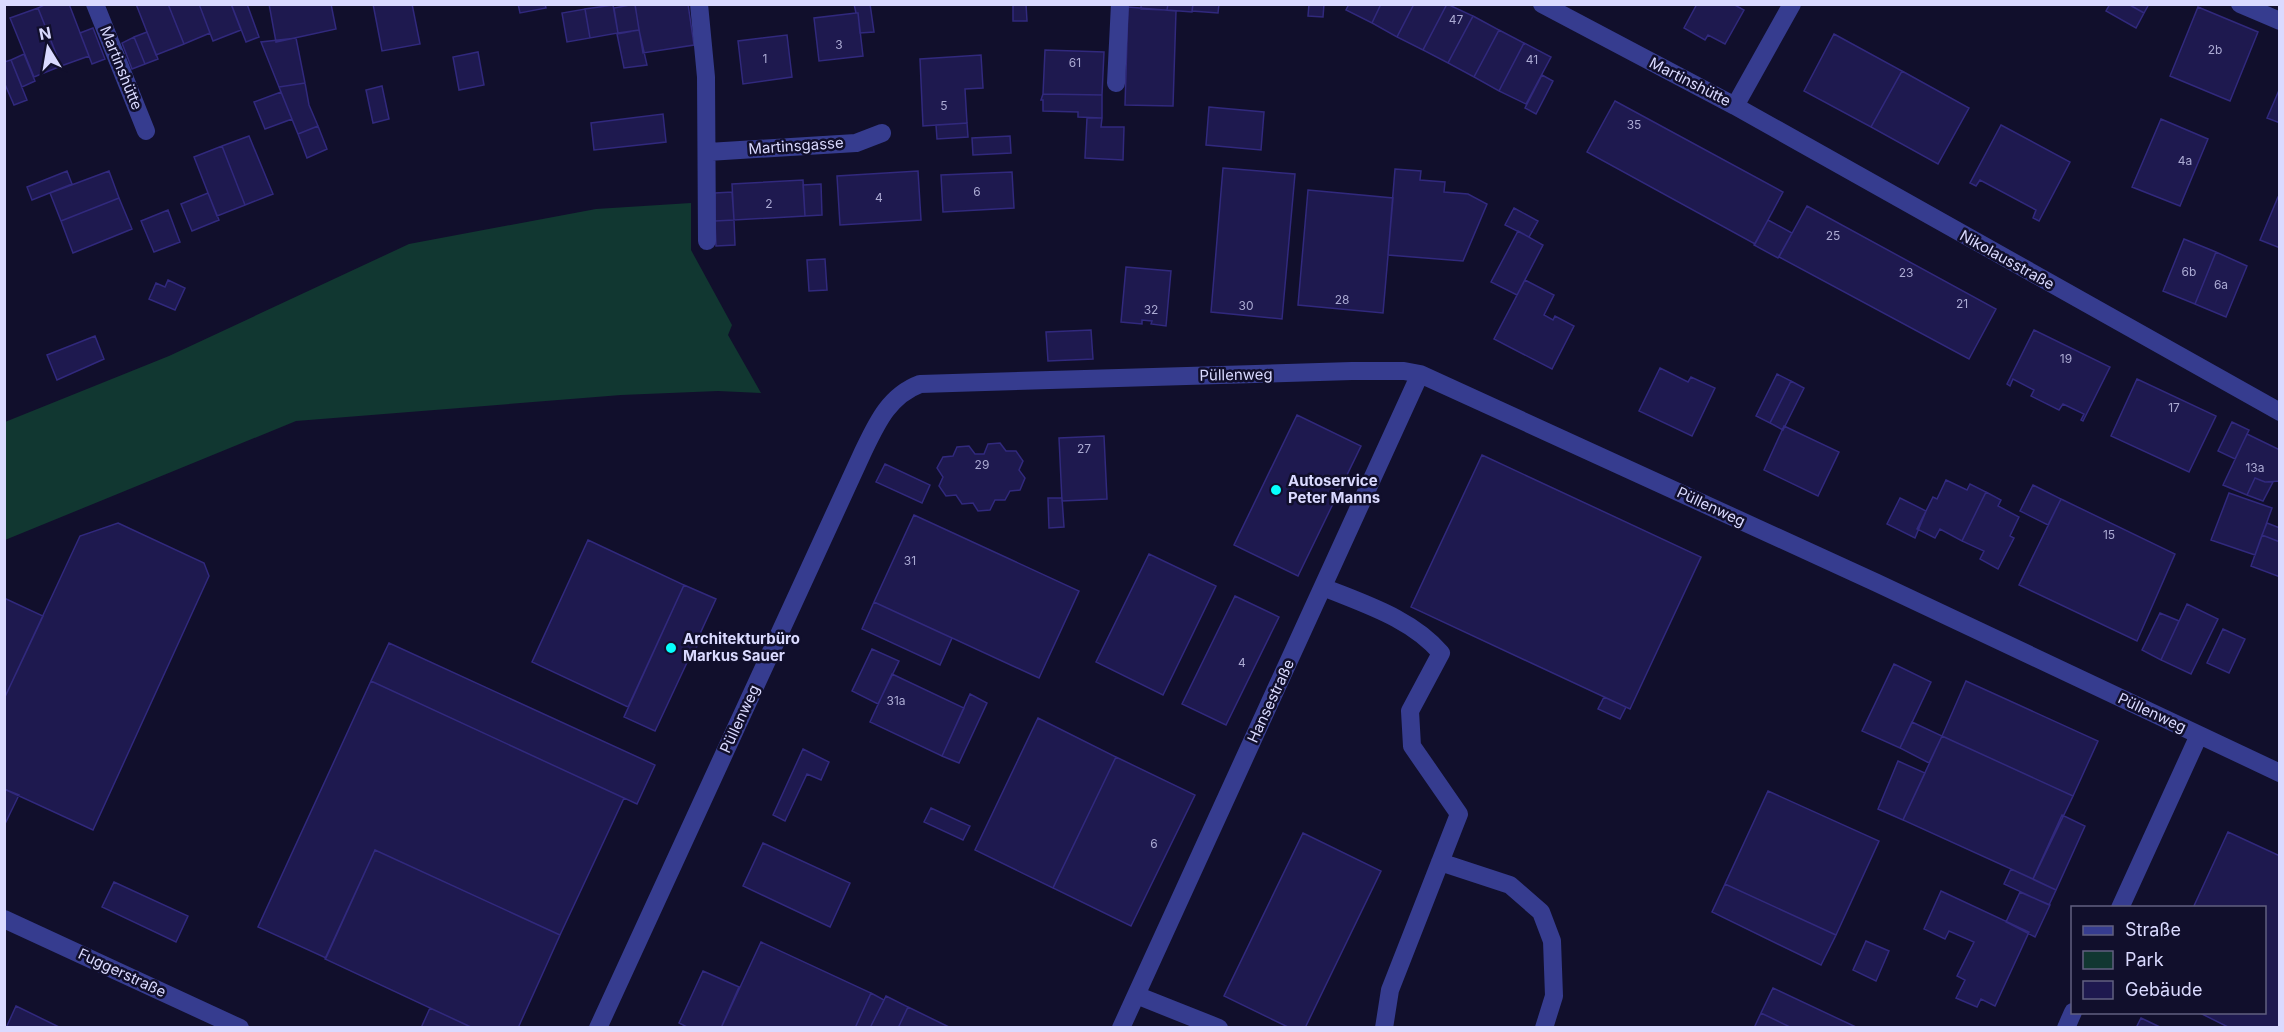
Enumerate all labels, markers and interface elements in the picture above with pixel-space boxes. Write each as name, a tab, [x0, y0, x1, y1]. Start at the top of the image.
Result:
house number: 47	[1449, 12, 1463, 27]
north arrow	[18, 18, 78, 78]
text: N	[37, 22, 53, 44]
street label: Martinshütte	[96, 23, 147, 113]
house number: 3	[835, 37, 843, 52]
house number: 2b	[2208, 42, 2222, 57]
house number: 1	[763, 51, 767, 66]
house number: 41	[1526, 52, 1538, 67]
street label: Martinshütte	[1646, 53, 1734, 110]
house number: 61	[1069, 55, 1081, 70]
house number: 5	[940, 98, 948, 113]
house number: 35	[1627, 117, 1641, 132]
street label: Martinsgasse	[748, 133, 844, 158]
house number: 4a	[2178, 153, 2192, 168]
house number: 6	[973, 184, 981, 199]
house number: 4	[875, 190, 883, 205]
house number: 2	[765, 196, 773, 211]
street label: Nikolausstraße	[1956, 226, 2058, 293]
house number: 25	[1826, 228, 1840, 243]
house number: 6b	[2182, 264, 2196, 279]
house number: 23	[1899, 265, 1913, 280]
house number: 6a	[2214, 277, 2228, 292]
house number: 28	[1335, 292, 1349, 307]
house number: 21	[1956, 296, 1968, 311]
house number: 30	[1239, 298, 1253, 313]
house number: 32	[1144, 302, 1158, 317]
house number: 19	[2060, 351, 2072, 366]
street label: Püllenweg	[1199, 364, 1273, 385]
house number: 17	[2168, 400, 2180, 415]
house number: 27	[1077, 441, 1091, 456]
house number: 29	[975, 457, 989, 472]
house number: 13a	[2245, 460, 2265, 475]
place label: Autoservice Peter Manns	[1288, 471, 1380, 507]
street label: Püllenweg	[1674, 482, 1748, 531]
marker: Autoservice Peter Manns	[1269, 483, 1283, 497]
house number: 15	[2103, 527, 2115, 542]
house number: 31	[904, 553, 916, 568]
place label: Architekturbüro Markus Sauer	[683, 629, 800, 665]
marker: Architekturbüro Markus Sauer	[664, 641, 678, 655]
house number: 4	[1238, 655, 1246, 670]
street label: Hansestraße	[1243, 656, 1298, 746]
street label: Püllenweg	[715, 682, 764, 756]
street label: Püllenweg	[2115, 688, 2189, 737]
house number: 31a	[886, 693, 906, 708]
house number: 6	[1150, 836, 1158, 851]
legend	[2071, 906, 2266, 1014]
text: Straße	[2125, 919, 2181, 940]
street label: Fuggerstraße	[75, 944, 169, 1001]
text: Park	[2125, 949, 2164, 970]
text: Gebäude	[2125, 979, 2202, 1000]

